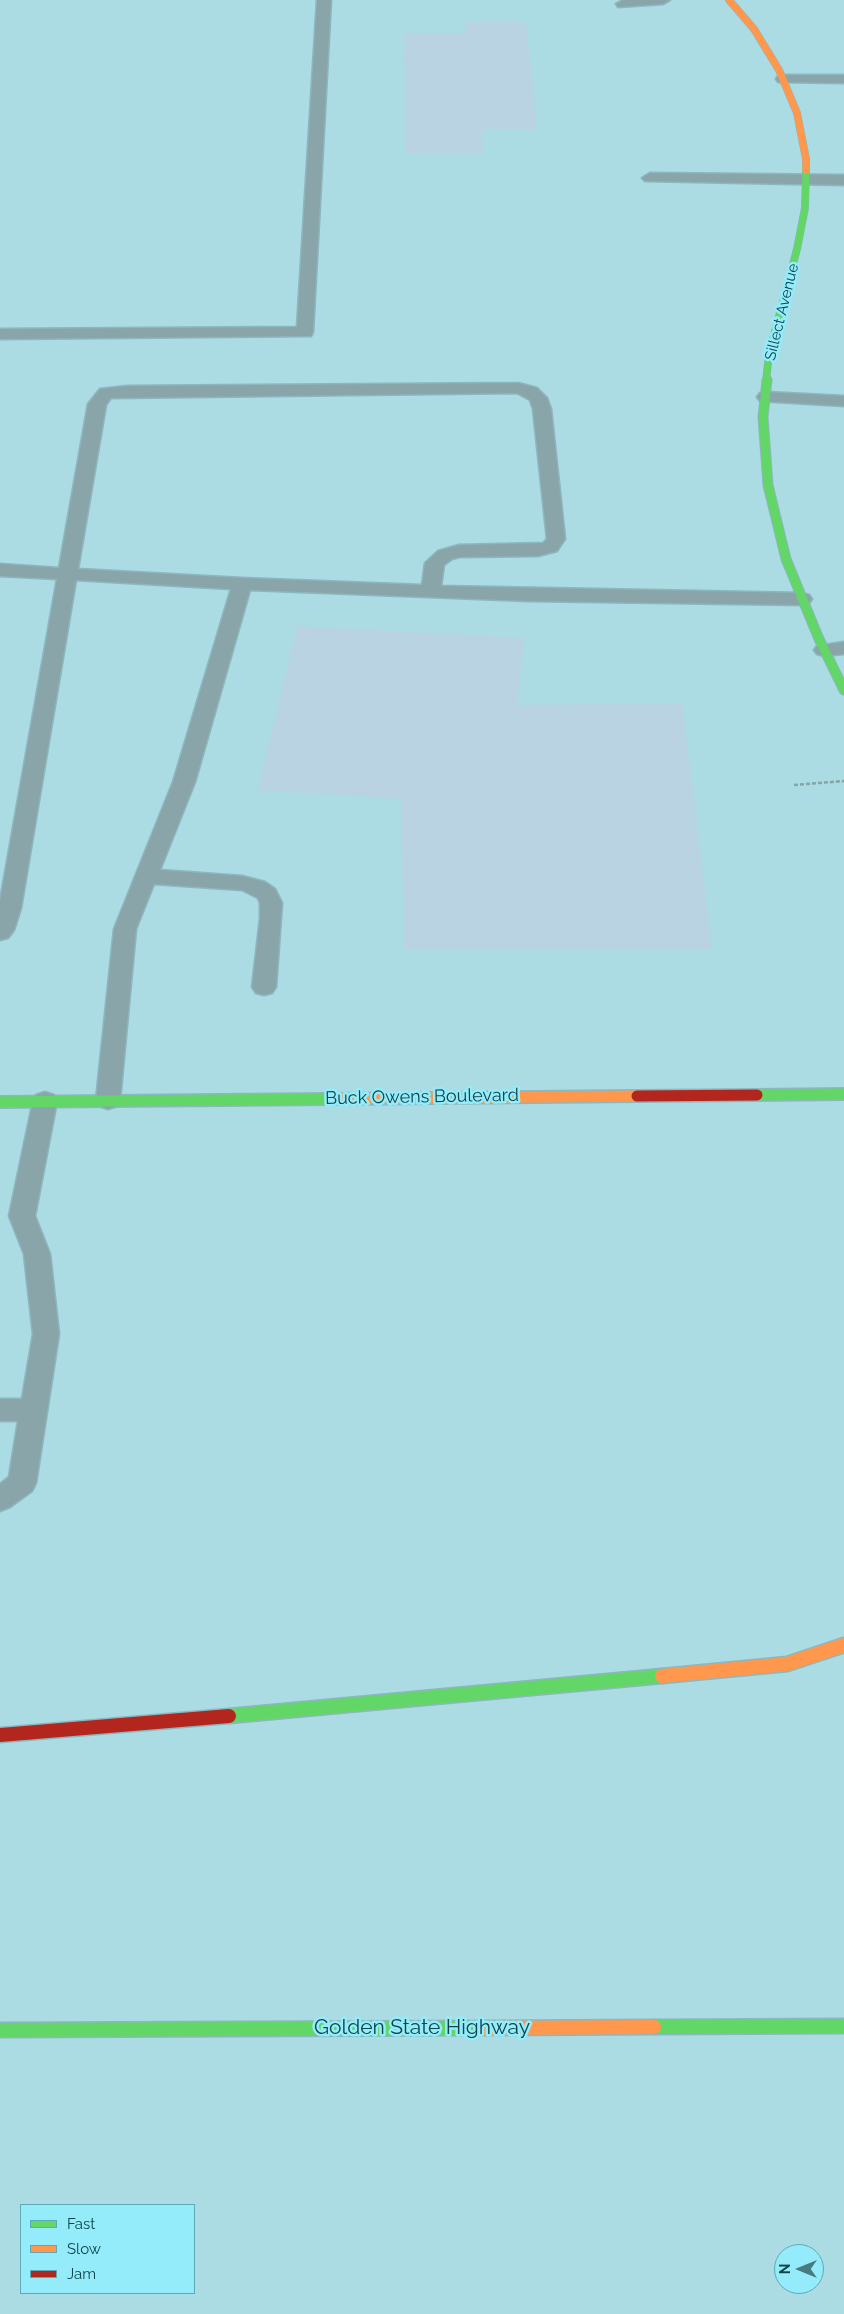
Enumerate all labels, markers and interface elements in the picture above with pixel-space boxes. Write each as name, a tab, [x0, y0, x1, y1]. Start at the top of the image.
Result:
street label: Sillect Avenue	[761, 262, 803, 362]
street label: Buck Owens Boulevard	[325, 1085, 519, 1109]
street label: Golden State Highway	[314, 2015, 530, 2041]
legend	[20, 2204, 195, 2294]
text: Fast	[67, 2215, 95, 2233]
text: Slow	[67, 2240, 101, 2258]
north arrow	[774, 2244, 824, 2294]
text: N	[777, 2264, 793, 2274]
text: Jam	[67, 2265, 96, 2283]

